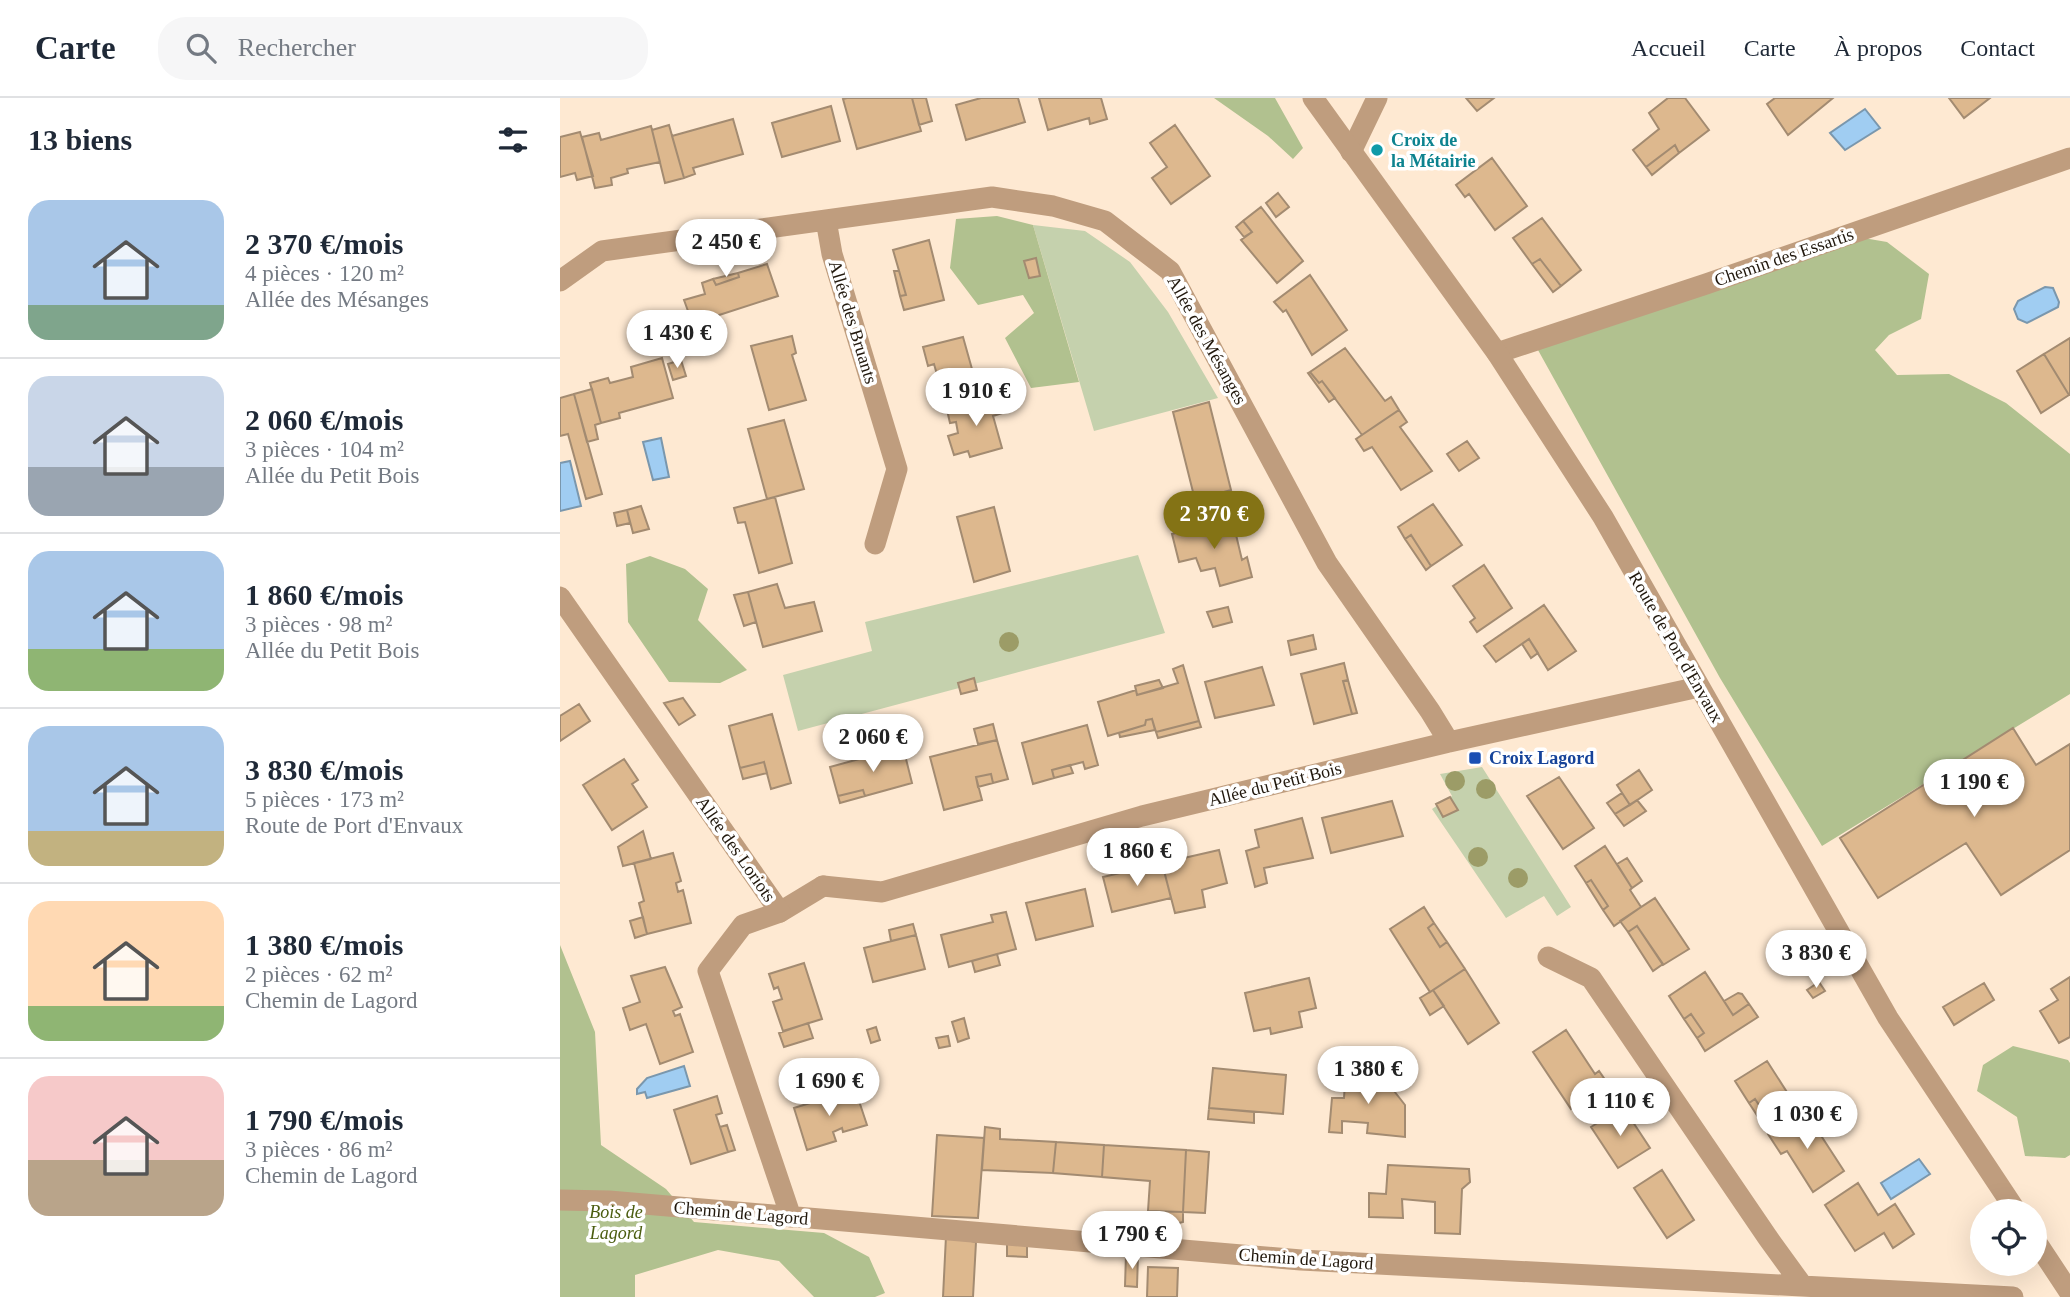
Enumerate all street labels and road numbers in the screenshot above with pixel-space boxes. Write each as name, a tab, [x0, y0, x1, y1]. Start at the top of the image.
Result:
street label: Chemin des Essartis	[1712, 224, 1856, 290]
street label: Allée des Bruants	[825, 258, 881, 386]
street label: Allée des Mésanges	[1163, 272, 1251, 408]
street label: Route de Port d'Envaux	[1625, 568, 1727, 726]
street label: Allée du Petit Bois	[1206, 758, 1344, 810]
street label: Allée des Loriots	[692, 792, 780, 906]
street label: Chemin de Lagord	[673, 1197, 809, 1229]
street label: Chemin de Lagord	[1238, 1244, 1374, 1274]

